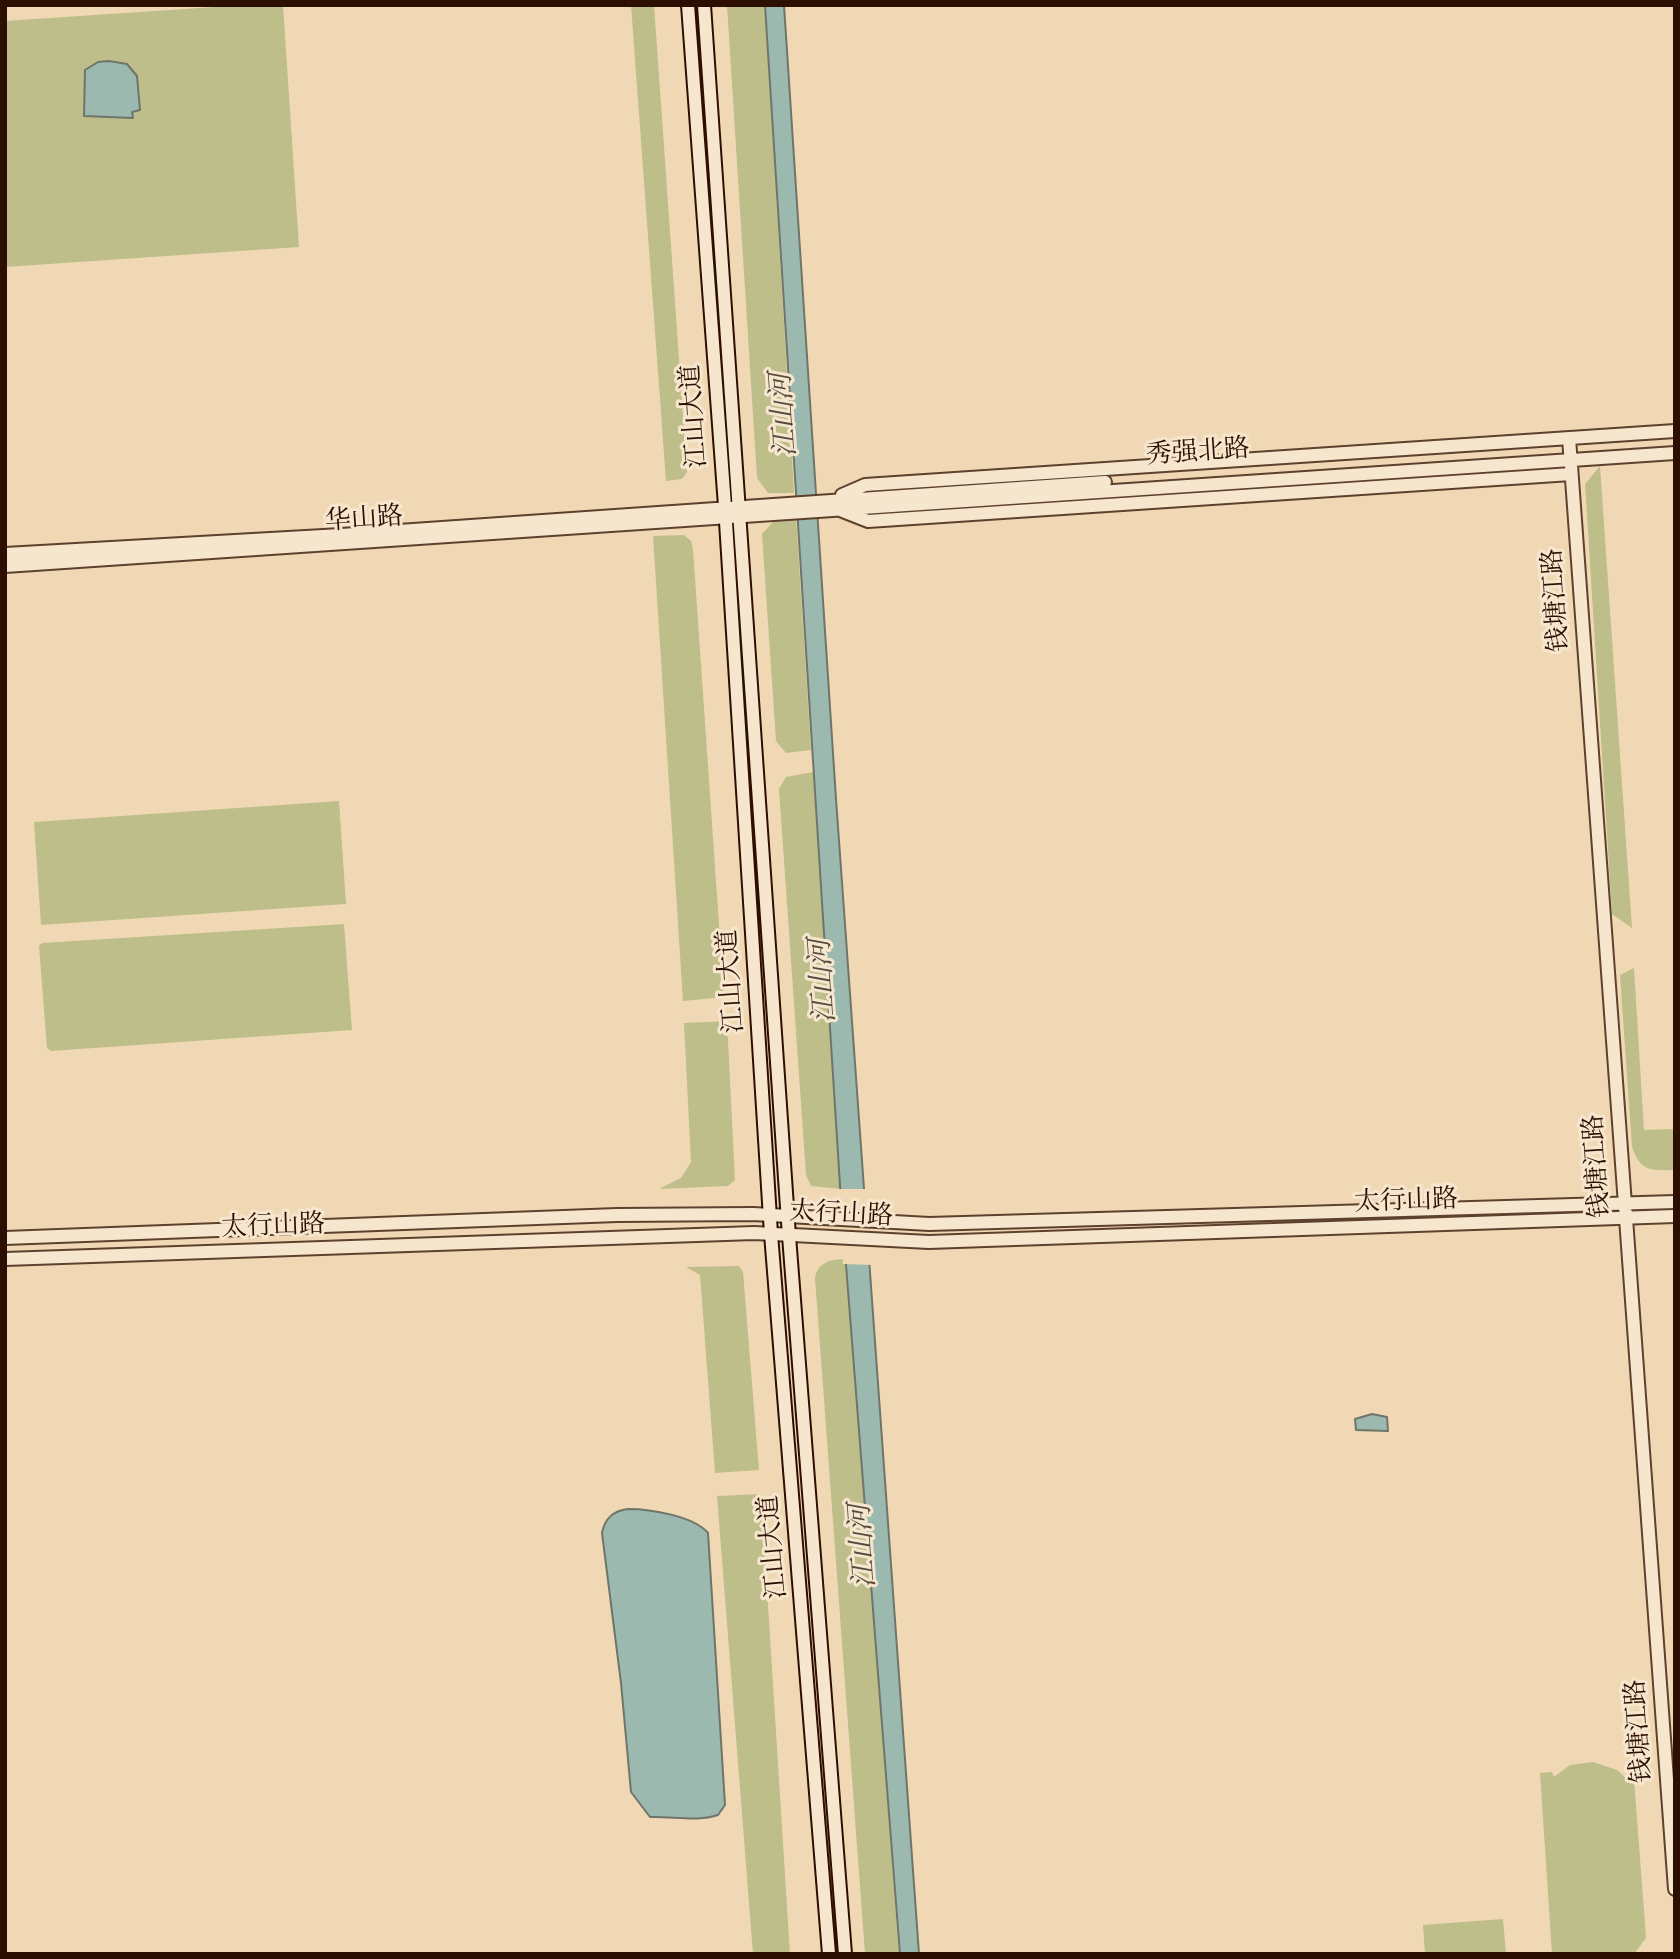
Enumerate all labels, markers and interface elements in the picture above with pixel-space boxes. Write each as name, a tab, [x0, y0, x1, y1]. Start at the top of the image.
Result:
street label: 江山大道	[676, 363, 714, 469]
water label: 江山河	[765, 372, 805, 458]
street label: 秀强北路	[1145, 434, 1251, 472]
street label: 华山路	[324, 502, 404, 538]
street label: 钱塘江路	[1538, 547, 1576, 653]
street label: 江山大道	[713, 928, 751, 1034]
water label: 江山河	[804, 938, 844, 1024]
street label: 钱塘江路	[1579, 1113, 1617, 1219]
street label: 太行山路	[1353, 1185, 1459, 1219]
street label: 太行山路	[788, 1197, 894, 1233]
street label: 太行山路	[220, 1210, 326, 1244]
street label: 江山大道	[754, 1494, 794, 1600]
water label: 江山河	[844, 1503, 884, 1589]
street label: 钱塘江路	[1621, 1678, 1659, 1784]

